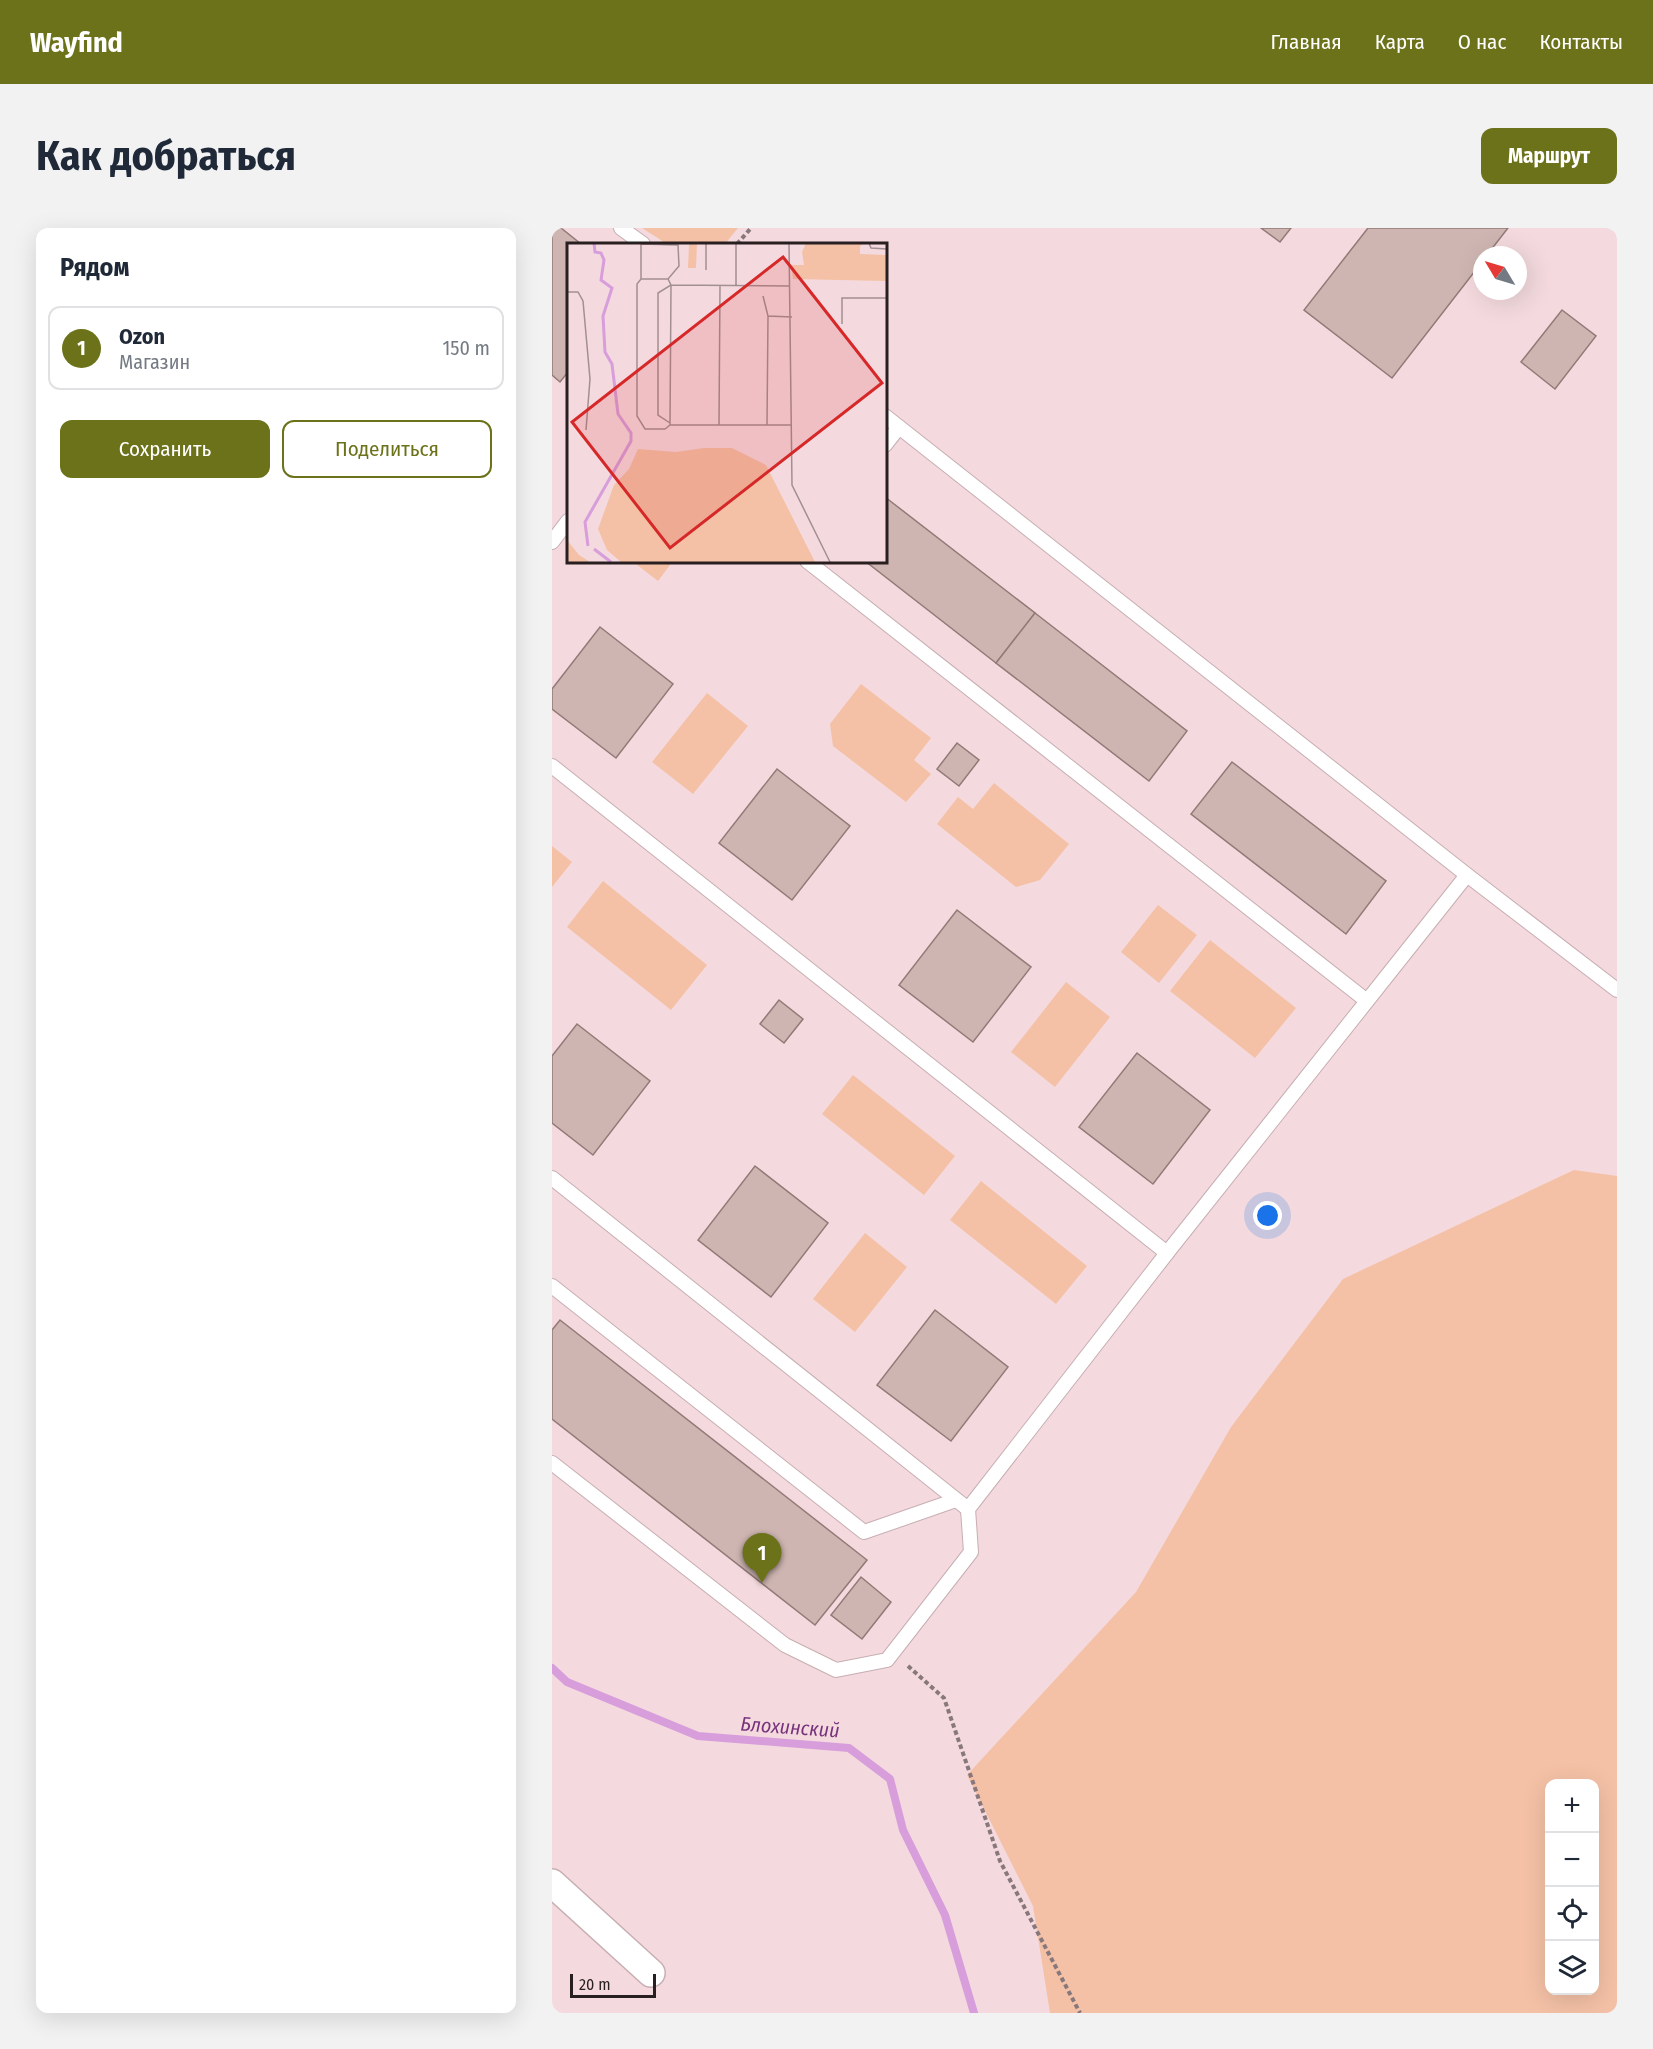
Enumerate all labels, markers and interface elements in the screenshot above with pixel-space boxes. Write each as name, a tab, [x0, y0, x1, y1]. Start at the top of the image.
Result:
text: Wayfind	[30, 26, 123, 59]
text: Главная	[1271, 29, 1342, 55]
text: Карта	[1375, 29, 1425, 55]
text: О нас	[1458, 29, 1506, 55]
text: Контакты	[1539, 29, 1623, 55]
button: Маршрут	[1481, 128, 1617, 184]
text: Как добраться	[36, 131, 296, 181]
inset map	[567, 243, 886, 562]
north arrow	[1473, 246, 1527, 300]
text: Рядом	[60, 252, 129, 283]
text: Ozon	[119, 323, 165, 350]
text: 1	[77, 336, 86, 360]
text: 150 m	[443, 336, 490, 360]
text: Магазин	[119, 350, 190, 374]
button: Сохранить	[60, 420, 270, 478]
button: Поделиться	[282, 420, 492, 478]
your location	[1253, 1201, 1282, 1230]
pin: 1	[742, 1534, 782, 1583]
water label: Блохинский	[740, 1712, 840, 1742]
map controls	[1545, 1779, 1599, 1995]
button: +	[1545, 1779, 1599, 1833]
button: −	[1545, 1833, 1599, 1887]
button: locate	[1545, 1887, 1599, 1941]
button: layers	[1545, 1941, 1599, 1995]
scale bar	[570, 1971, 656, 1998]
text: 20 m	[579, 1975, 610, 1994]

